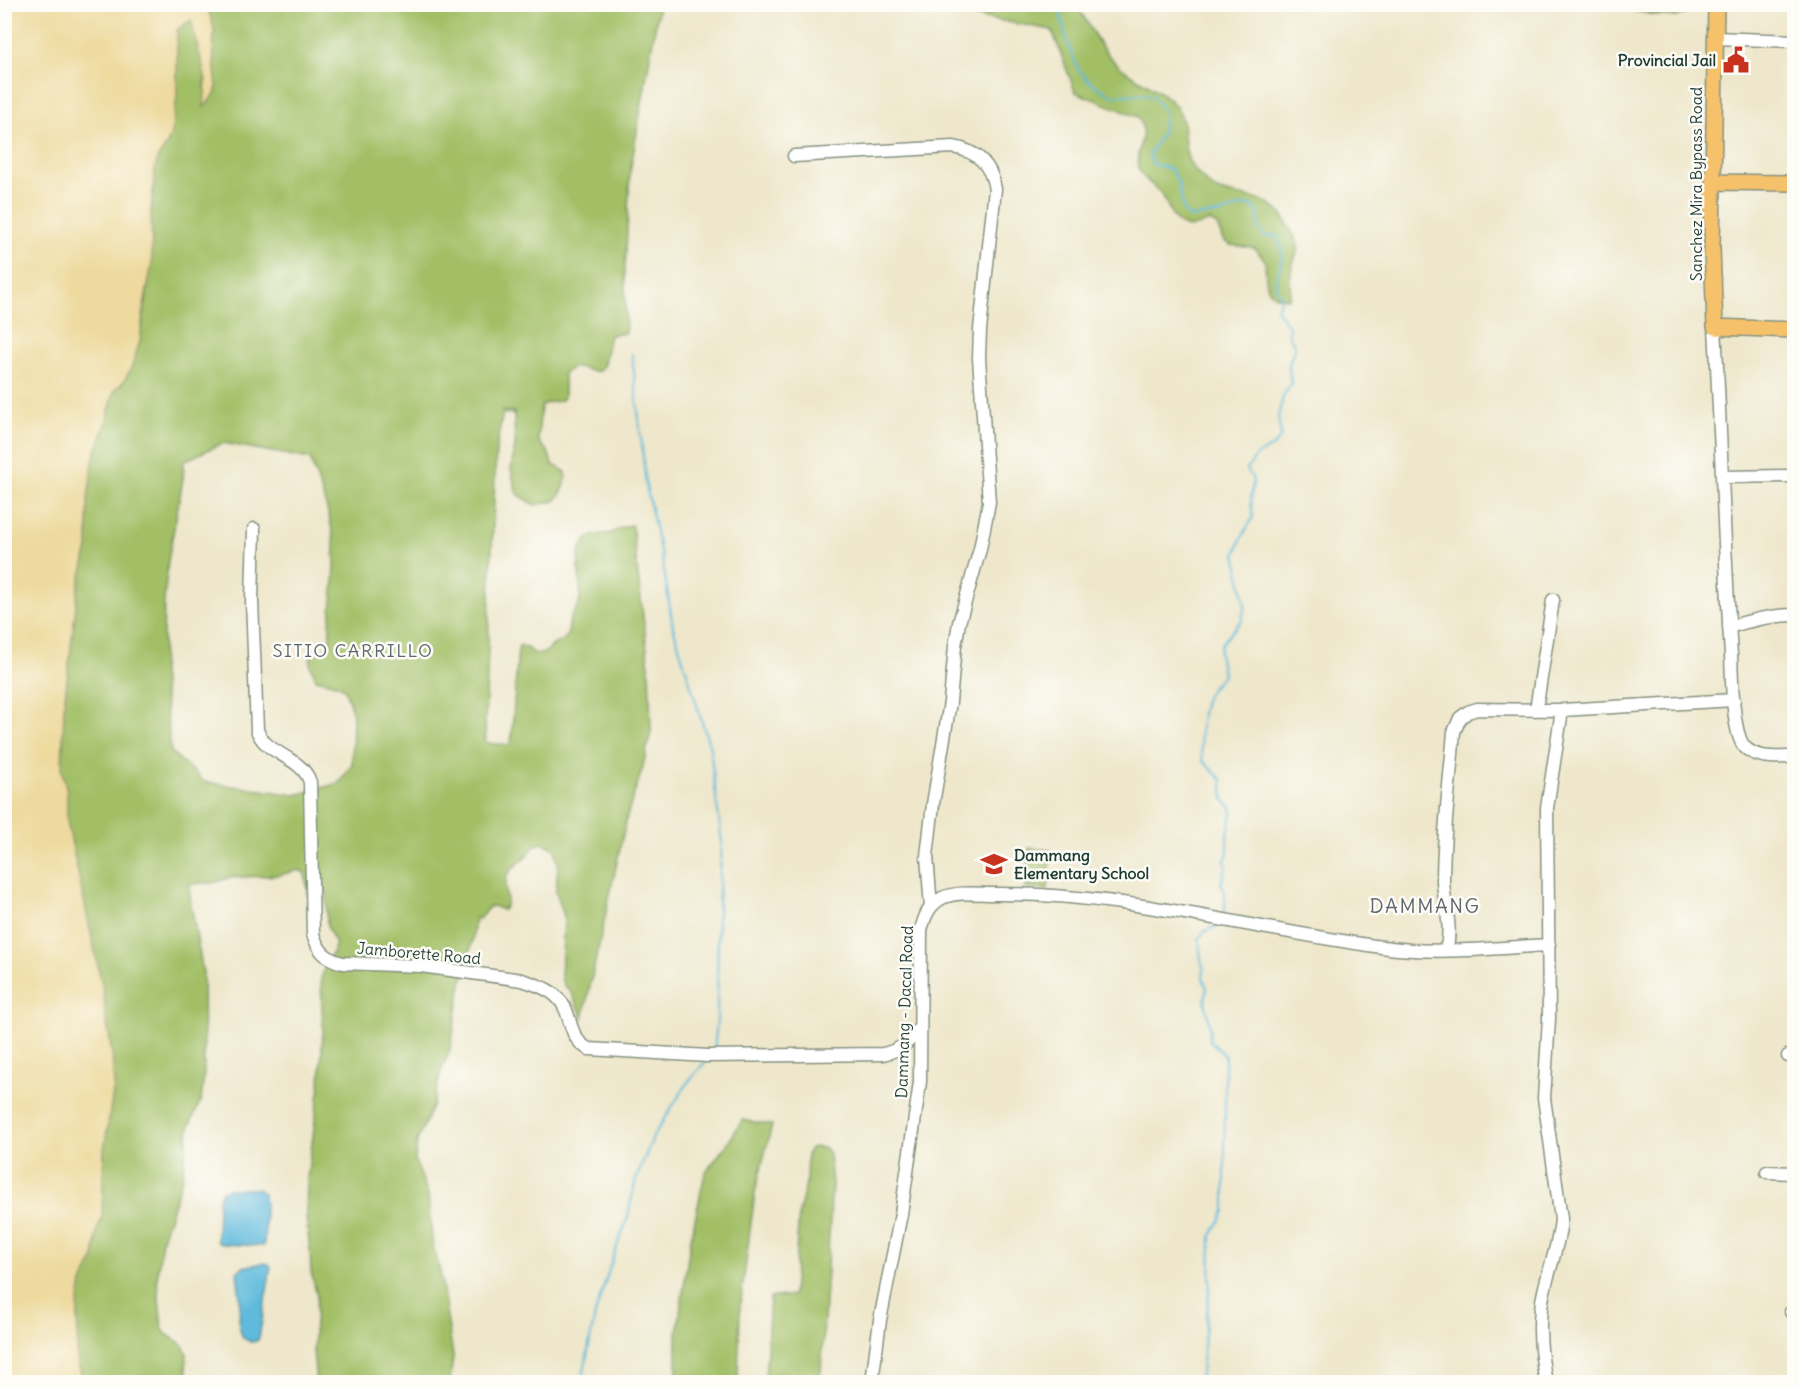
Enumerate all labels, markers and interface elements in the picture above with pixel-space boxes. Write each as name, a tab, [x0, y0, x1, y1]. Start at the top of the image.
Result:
public building icon: Provincial Jail	[1721, 45, 1751, 75]
place label: Provincial Jail	[1618, 50, 1716, 70]
street label: Sanchez Mira Bypass Road	[1686, 87, 1706, 281]
district label: SITIO CARRILLO	[273, 639, 434, 662]
place label: Dammang Elementary School	[1014, 845, 1149, 884]
school or university icon: Dammang Elementary School	[979, 849, 1009, 879]
district label: DAMMANG	[1369, 893, 1481, 918]
street label: Dammang - Dacal Road	[891, 925, 917, 1099]
street label: Jamborette Road	[356, 938, 482, 968]

